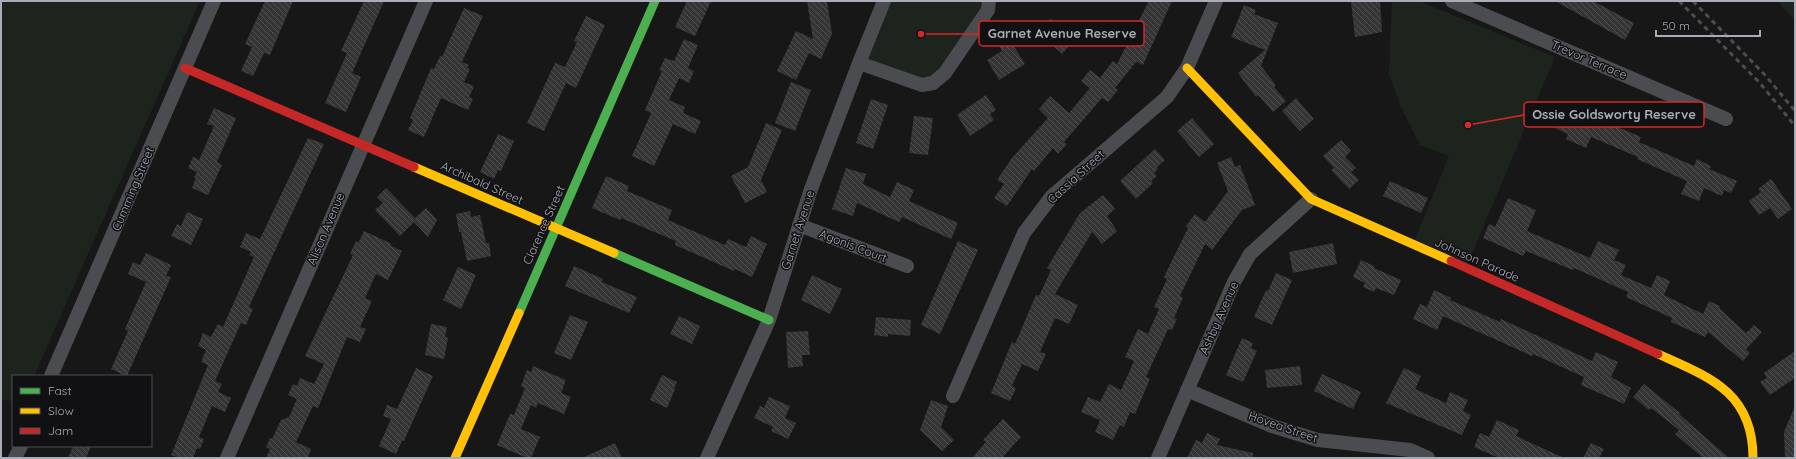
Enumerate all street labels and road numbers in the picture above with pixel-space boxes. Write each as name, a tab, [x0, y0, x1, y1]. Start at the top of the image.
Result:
street label: Trevor Terrace	[1549, 37, 1630, 82]
street label: Cumming Street	[108, 145, 157, 233]
street label: Cassia Street	[1044, 147, 1107, 207]
street label: Archibald Street	[439, 158, 526, 207]
street label: Clarence Street	[519, 183, 568, 267]
street label: Garnet Avenue	[778, 188, 817, 271]
street label: Alison Avenue	[304, 190, 348, 267]
street label: Agonis Court	[817, 226, 889, 265]
street label: Johnson Parade	[1433, 234, 1522, 285]
street label: Ashby Avenue	[1196, 279, 1241, 357]
street label: Hovea Street	[1247, 408, 1320, 445]

